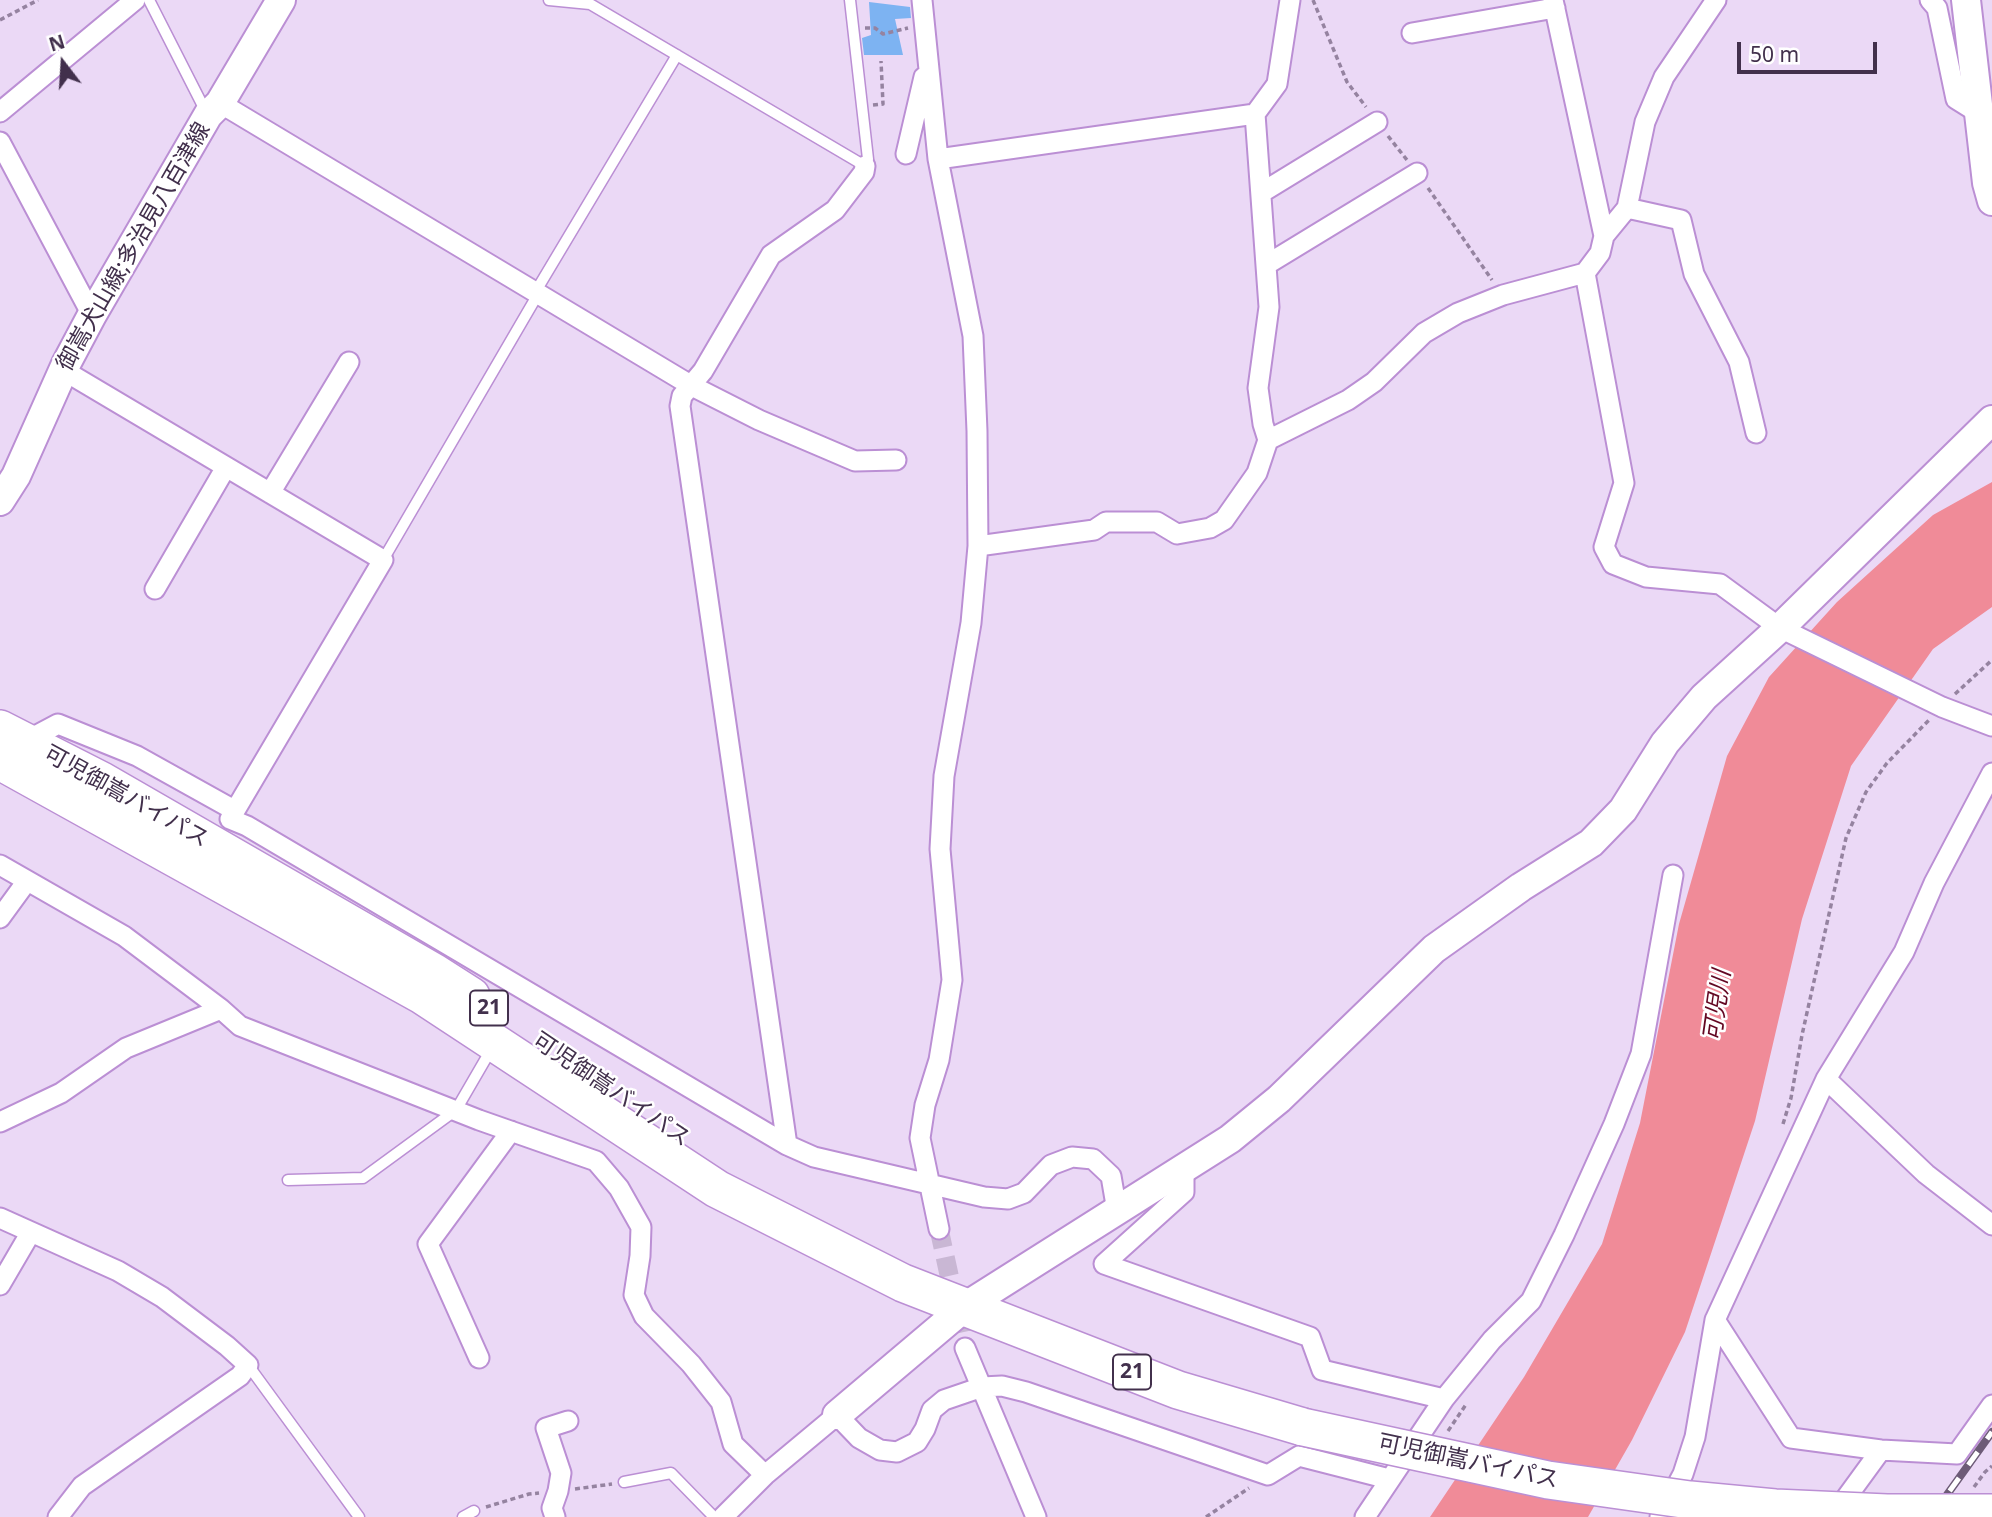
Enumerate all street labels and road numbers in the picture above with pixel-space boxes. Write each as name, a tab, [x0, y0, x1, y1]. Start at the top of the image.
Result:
street label: 御嵩犬山線;多治見八百津線	[52, 118, 216, 376]
street label: 可児御嵩バイパス	[39, 740, 213, 854]
road number: 21	[470, 990, 508, 1026]
street label: 可児御嵩バイパス	[527, 1027, 695, 1153]
road number: 21	[1113, 1354, 1151, 1390]
street label: 可児御嵩バイパス	[1375, 1429, 1561, 1495]

